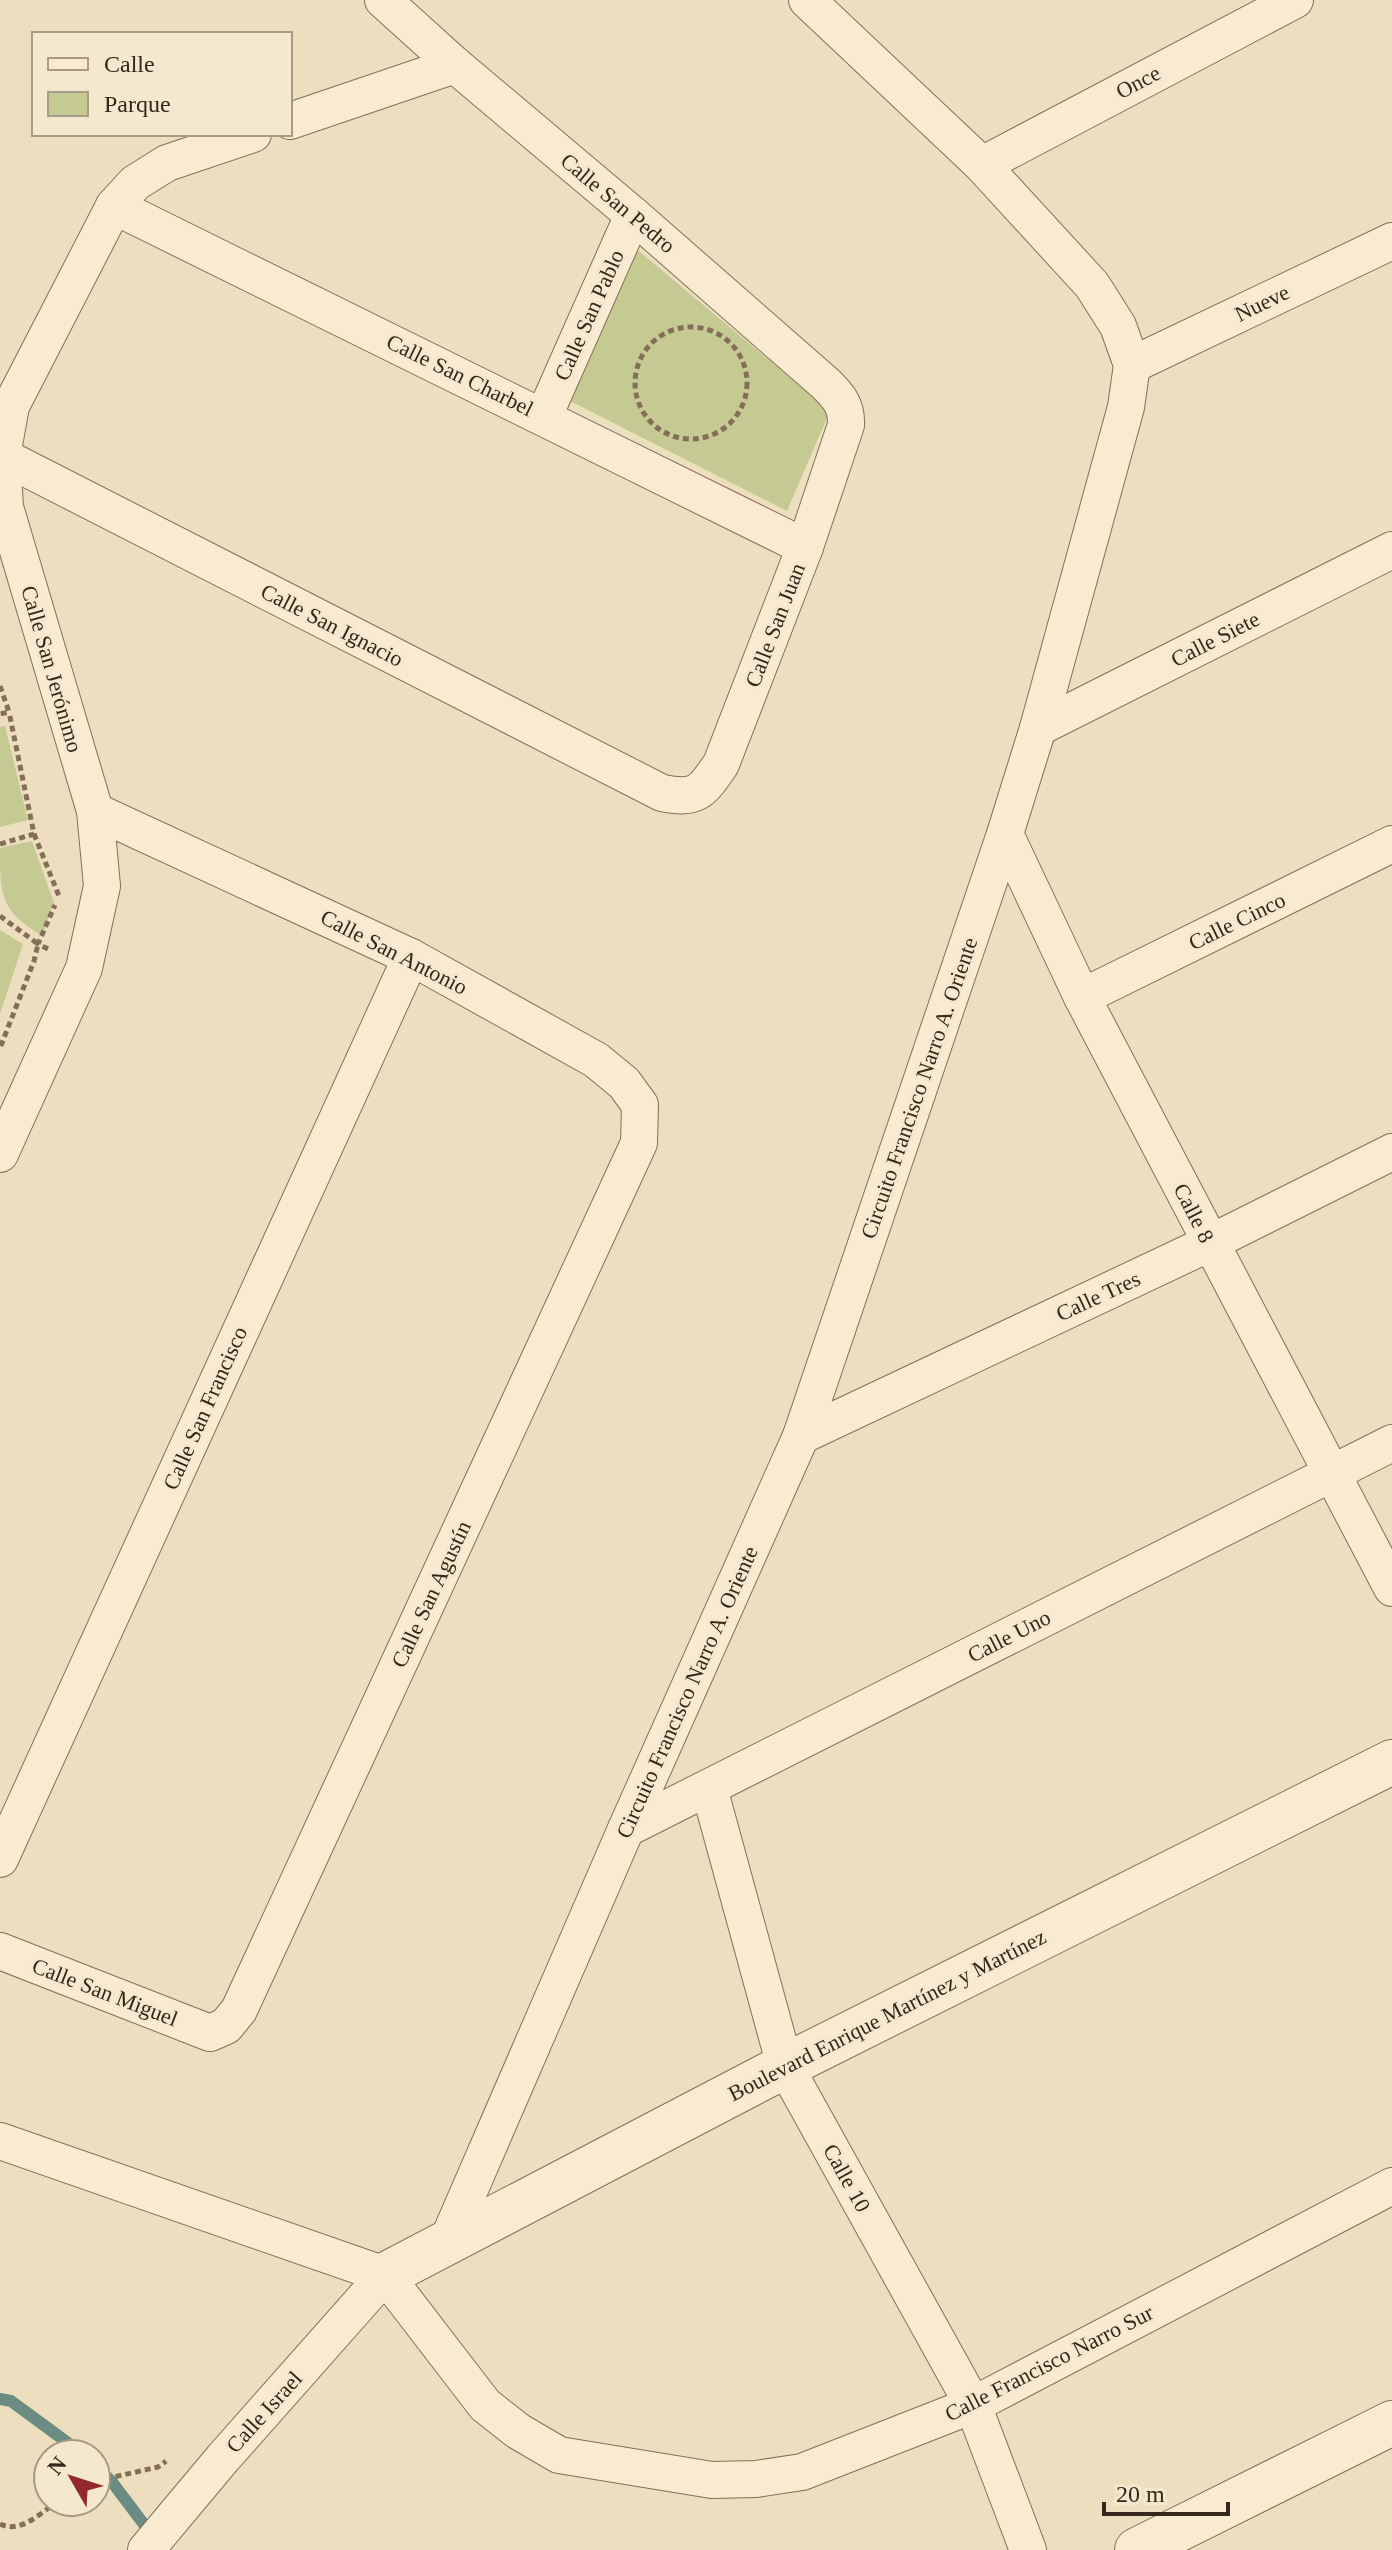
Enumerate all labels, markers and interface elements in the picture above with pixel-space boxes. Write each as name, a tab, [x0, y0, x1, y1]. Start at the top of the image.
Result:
legend	[32, 32, 292, 136]
text: Calle	[104, 51, 155, 77]
street label: Once	[1112, 60, 1164, 104]
text: Parque	[104, 91, 171, 117]
street label: Calle San Pedro	[556, 148, 680, 258]
street label: Calle San Pablo	[549, 246, 629, 384]
street label: Nueve	[1231, 279, 1293, 327]
street label: Calle San Charbel	[383, 329, 537, 421]
street label: Calle San Juan	[740, 559, 810, 691]
street label: Calle San Ignacio	[257, 578, 407, 672]
street label: Calle San Jerónimo	[16, 583, 88, 755]
street label: Calle Siete	[1167, 606, 1263, 672]
street label: Calle Cinco	[1185, 887, 1289, 955]
street label: Calle San Antonio	[316, 904, 472, 1000]
street label: Circuito Francisco Narro A. Oriente	[856, 934, 982, 1242]
street label: Calle 8	[1169, 1179, 1219, 1247]
street label: Calle Tres	[1052, 1266, 1144, 1326]
street label: Calle San Francisco	[158, 1323, 252, 1493]
street label: Calle San Agustín	[386, 1517, 476, 1671]
street label: Circuito Francisco Narro A. Oriente	[611, 1542, 763, 1842]
street label: Calle Uno	[963, 1604, 1055, 1668]
street label: Boulevard Enrique Martínez y Martínez	[724, 1924, 1050, 2106]
street label: Calle San Miguel	[29, 1953, 181, 2031]
street label: Calle 10	[818, 2140, 876, 2216]
street label: Calle Francisco Narro Sur	[941, 2299, 1158, 2426]
street label: Calle Israel	[221, 2366, 307, 2458]
north arrow	[32, 2438, 112, 2518]
text: N	[42, 2452, 72, 2480]
scale bar	[1104, 2466, 1228, 2516]
text: 20 m	[1116, 2481, 1165, 2507]

